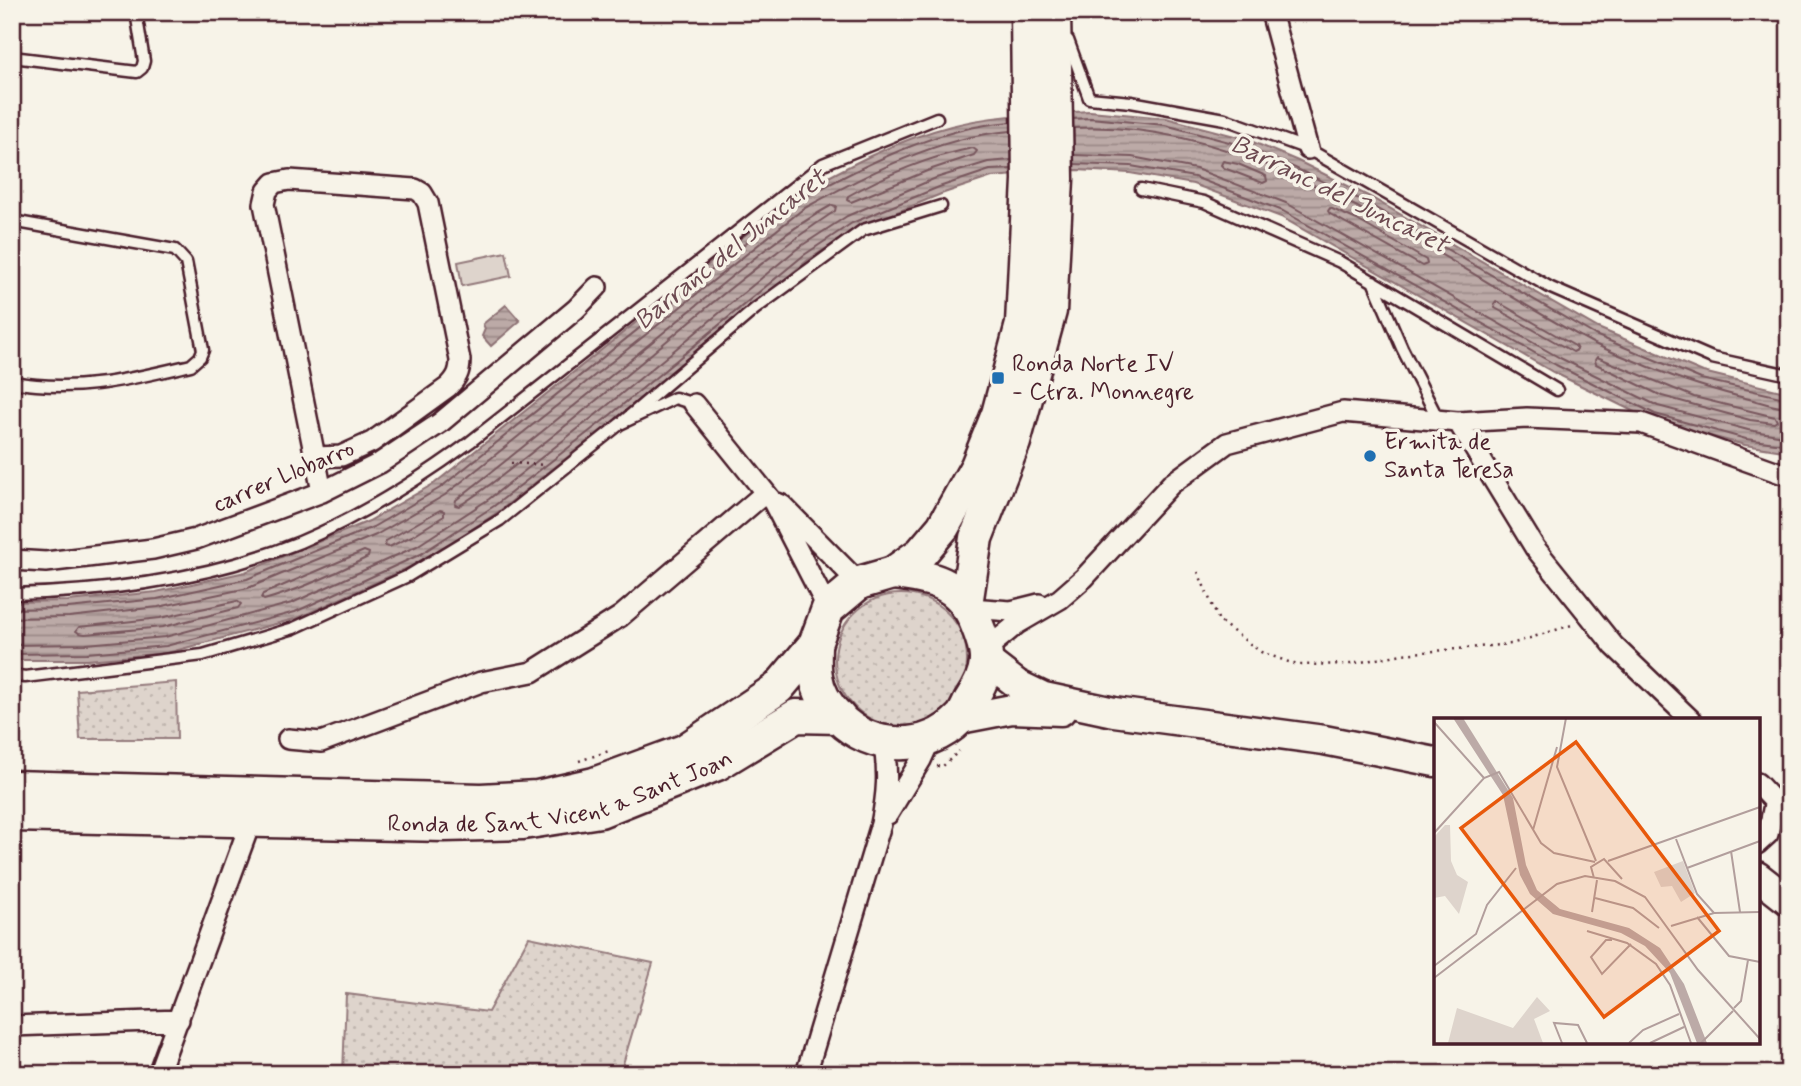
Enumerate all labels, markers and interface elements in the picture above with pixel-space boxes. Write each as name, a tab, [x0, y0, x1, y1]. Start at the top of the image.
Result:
water label: Barranc del Juncaret	[1225, 128, 1456, 264]
water label: Barranc del Juncaret	[628, 160, 836, 338]
place label: Ronda Norte IV - Ctra. Monnegre	[1012, 349, 1194, 408]
marker: Ronda Norte IV - Ctra. Monnegre	[990, 370, 1006, 386]
place label: Ermita de Santa Teresa	[1384, 427, 1514, 486]
street label: carrer Llobarro	[209, 433, 359, 521]
marker: Ermita de Santa Teresa	[1362, 448, 1378, 464]
inset map	[1434, 718, 1759, 1044]
street label: Ronda de Sant Vicent a Sant Joan	[387, 743, 738, 841]

